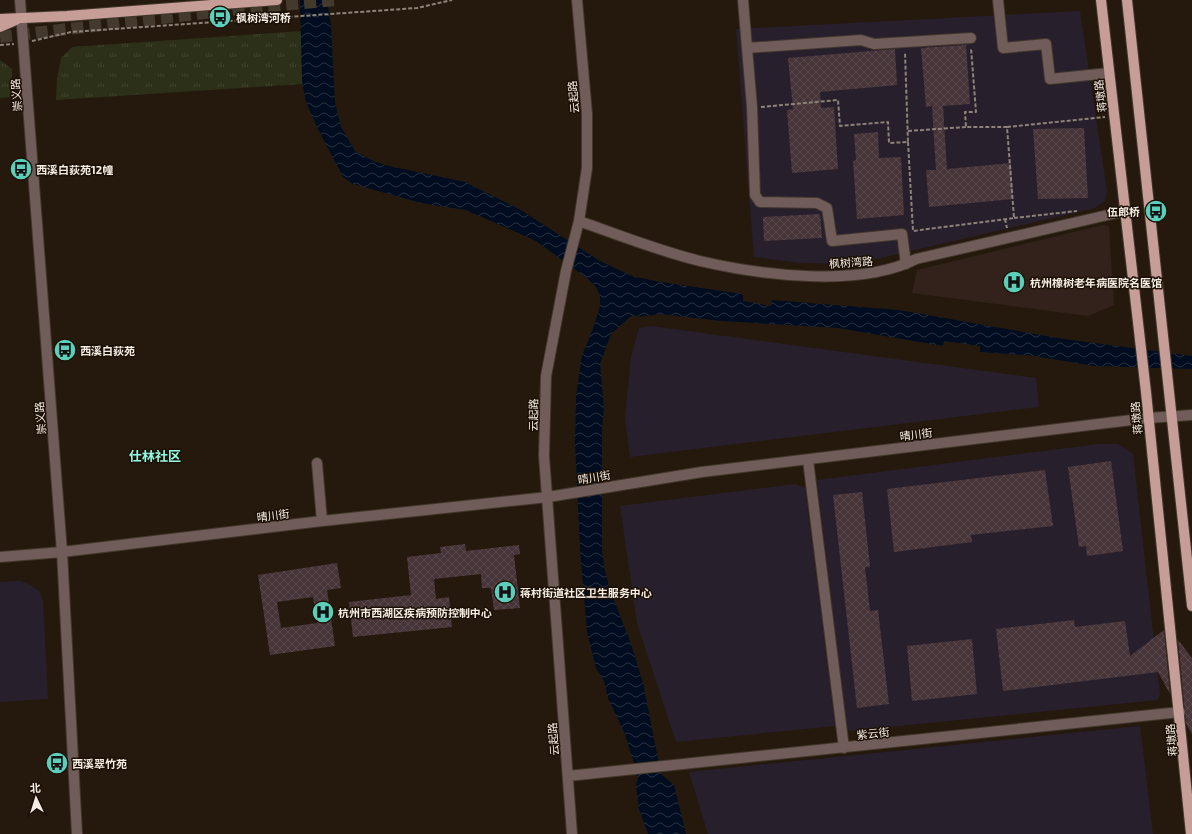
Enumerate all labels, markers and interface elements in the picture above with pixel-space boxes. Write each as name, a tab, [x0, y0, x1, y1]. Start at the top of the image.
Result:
bus stop icon: 枫树湾河桥	[207, 4, 233, 30]
place label: 枫树湾河桥	[236, 11, 291, 24]
street label: 崇义路	[8, 78, 24, 112]
street label: 蒋墩路	[1092, 79, 1108, 113]
street label: 云起路	[565, 80, 581, 114]
bus stop icon: 西溪白荻苑12幢	[8, 156, 34, 182]
place label: 西溪白荻苑12幢	[36, 163, 113, 176]
bus stop icon: 伍郎桥	[1143, 198, 1169, 224]
place label: 伍郎桥	[1107, 205, 1140, 218]
street label: 枫树湾路	[829, 254, 873, 270]
hospital icon: 杭州橡树老年病医院名医馆	[1001, 269, 1027, 295]
place label: 杭州橡树老年病医院名医馆	[1030, 276, 1162, 289]
bus stop icon: 西溪白荻苑	[52, 337, 78, 363]
place label: 西溪白荻苑	[80, 344, 135, 357]
street label: 云起路	[526, 398, 540, 432]
street label: 崇义路	[32, 401, 48, 435]
street label: 蒋墩路	[1128, 401, 1144, 435]
street label: 晴川街	[899, 426, 933, 442]
district label: 仕林社区	[129, 448, 181, 464]
street label: 晴川街	[577, 468, 611, 486]
street label: 晴川街	[256, 507, 290, 523]
hospital icon: 蒋村街道社区卫生服务中心	[492, 579, 518, 605]
place label: 蒋村街道社区卫生服务中心	[520, 586, 652, 599]
hospital icon: 杭州市西湖区疾病预防控制中心	[310, 599, 336, 625]
place label: 杭州市西湖区疾病预防控制中心	[338, 606, 492, 619]
street label: 云起路	[545, 722, 561, 756]
street label: 蒋墩路	[1163, 723, 1179, 757]
street label: 紫云街	[856, 725, 890, 741]
bus stop icon: 西溪翠竹苑	[44, 750, 70, 776]
place label: 西溪翠竹苑	[72, 757, 127, 770]
north arrow	[16, 778, 56, 818]
text: 北	[29, 781, 41, 794]

